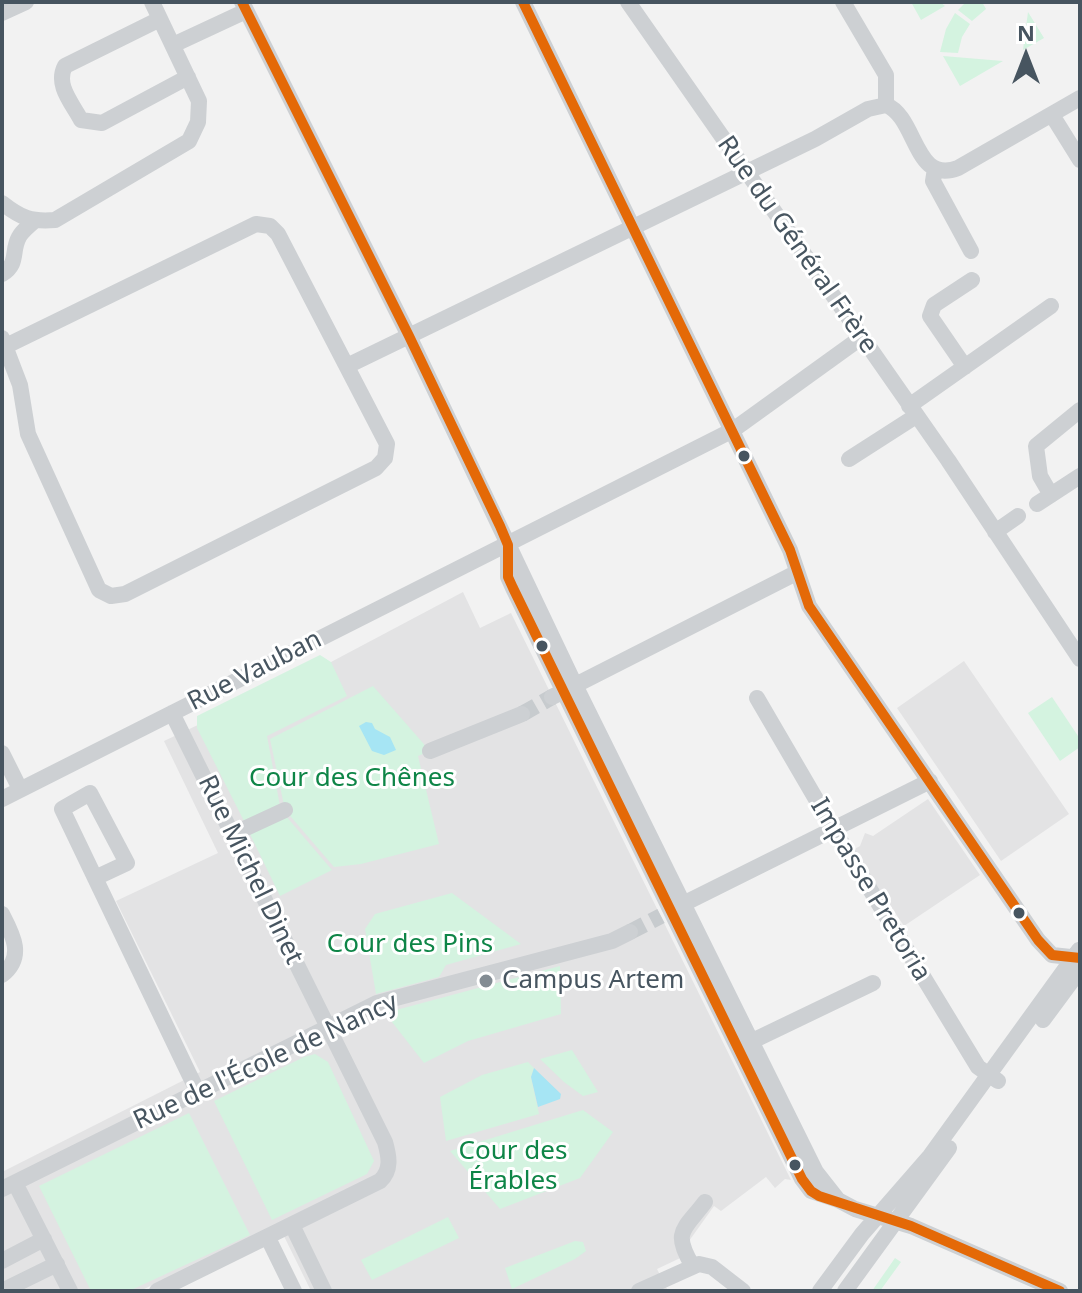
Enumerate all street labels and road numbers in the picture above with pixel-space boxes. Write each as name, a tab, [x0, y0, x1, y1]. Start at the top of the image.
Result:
street label: Rue du Général Frère	[710, 130, 884, 360]
street label: Rue Vauban	[183, 624, 327, 718]
street label: Rue Michel Dinet	[191, 770, 309, 970]
street label: Impasse Pretoria	[803, 793, 937, 987]
street label: Rue de l'École de Nancy	[129, 987, 403, 1137]

